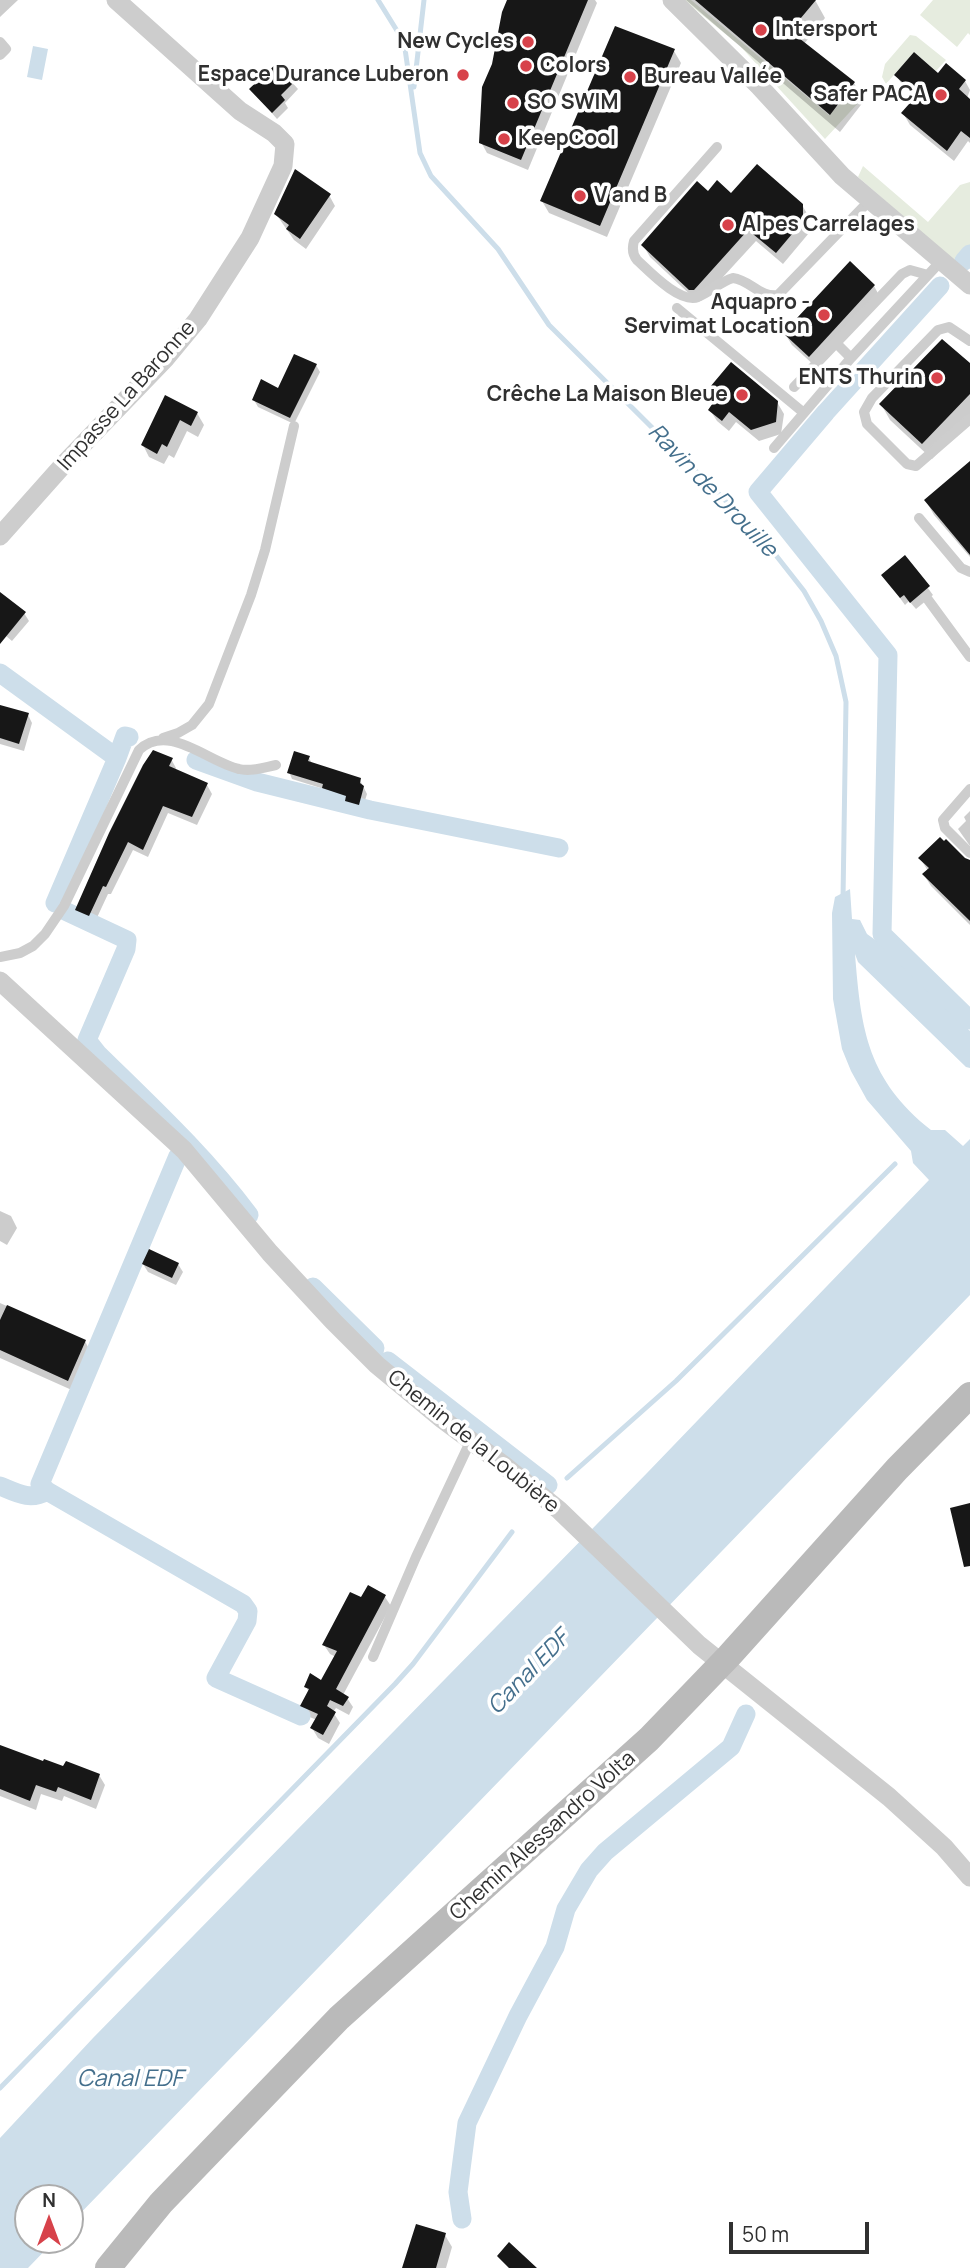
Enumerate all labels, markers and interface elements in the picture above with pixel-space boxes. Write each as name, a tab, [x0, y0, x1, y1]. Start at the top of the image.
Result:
place label: Intersport	[775, 17, 878, 43]
marker: Intersport	[753, 22, 769, 38]
place label: New Cycles	[397, 29, 514, 55]
marker: New Cycles	[520, 34, 536, 50]
place label: Colors	[540, 53, 607, 79]
marker: Colors	[518, 58, 534, 74]
place label: Espace Durance Luberon	[198, 62, 449, 88]
place label: Bureau Vallée	[644, 64, 782, 90]
marker: Espace Durance Luberon	[455, 67, 471, 83]
marker: Bureau Vallée	[622, 69, 638, 85]
place label: Safer PACA	[813, 82, 927, 108]
marker: Safer PACA	[933, 87, 949, 103]
place label: SO SWIM	[527, 90, 618, 116]
marker: SO SWIM	[505, 95, 521, 111]
place label: KeepCool	[518, 126, 616, 152]
marker: KeepCool	[496, 131, 512, 147]
place label: V and B	[594, 183, 667, 209]
marker: V and B	[572, 188, 588, 204]
place label: Alpes Carrelages	[742, 212, 915, 238]
marker: Alpes Carrelages	[720, 217, 736, 233]
place label: Aquapro - Servimat Location	[624, 290, 810, 340]
marker: Aquapro - Servimat Location	[816, 307, 832, 323]
street label: Impasse La Baronne	[53, 316, 201, 476]
place label: ENTS Thurin	[798, 365, 923, 391]
marker: ENTS Thurin	[929, 370, 945, 386]
place label: Crêche La Maison Bleue	[487, 382, 728, 408]
marker: Crêche La Maison Bleue	[734, 387, 750, 403]
water label: Ravin de Drouille	[642, 419, 782, 563]
street label: Chemin de la Loubière	[382, 1365, 564, 1519]
water label: Canal EDF	[482, 1625, 576, 1721]
street label: Chemin Alessandro Volta	[445, 1746, 641, 1926]
water label: Canal EDF	[77, 2066, 183, 2094]
north arrow	[14, 2184, 84, 2254]
text: N	[42, 2187, 56, 2213]
scale bar	[732, 2208, 872, 2252]
text: 50 m	[742, 2220, 789, 2248]

